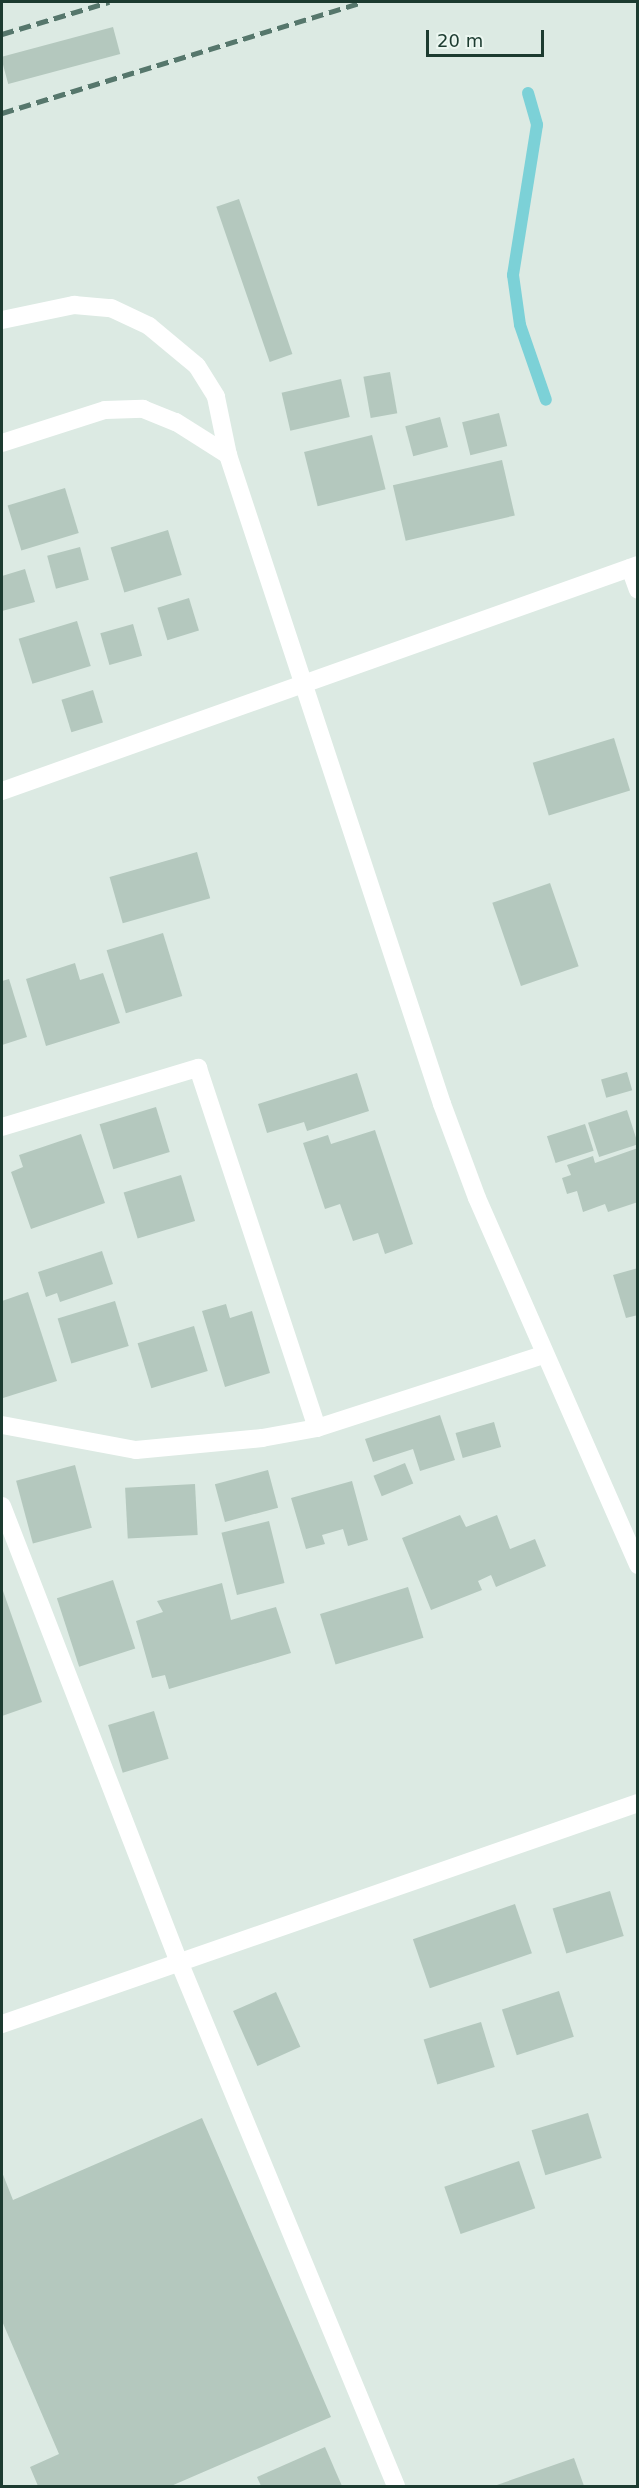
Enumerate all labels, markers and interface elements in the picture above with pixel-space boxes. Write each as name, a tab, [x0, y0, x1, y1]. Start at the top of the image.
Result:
scale bar	[429, 18, 548, 56]
text: 20 m	[437, 30, 483, 51]

